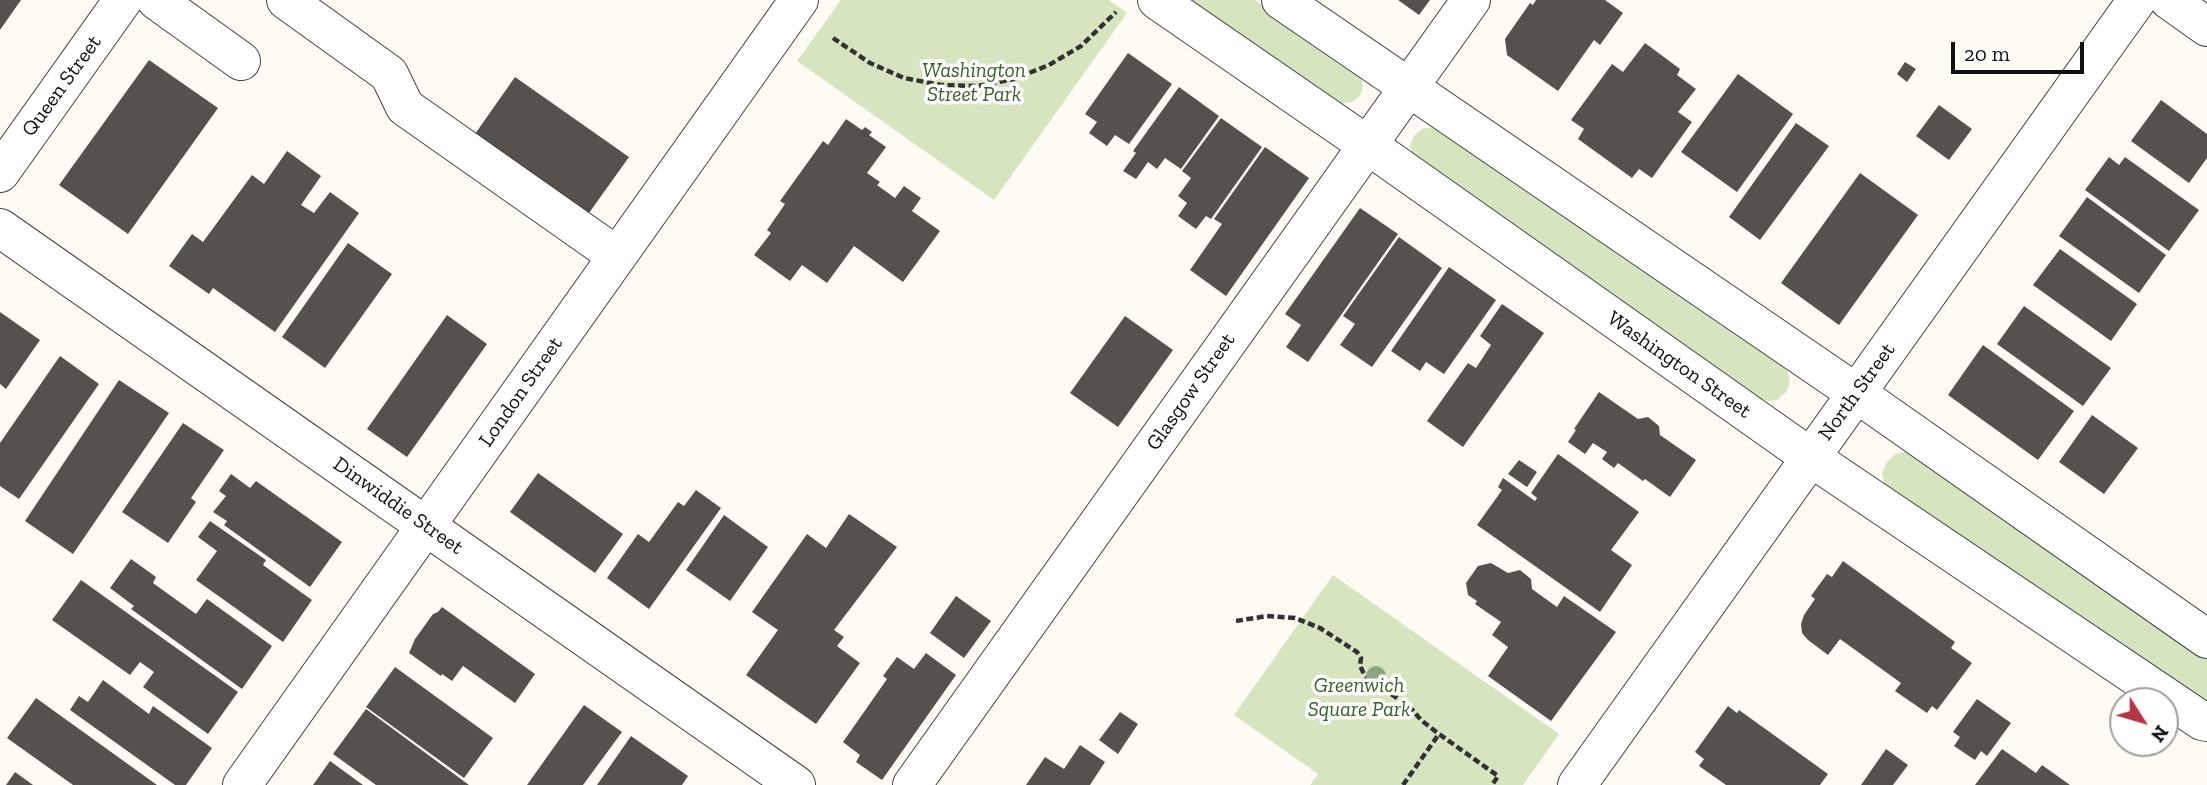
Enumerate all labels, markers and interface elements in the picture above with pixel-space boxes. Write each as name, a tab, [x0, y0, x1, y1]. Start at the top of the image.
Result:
scale bar	[1955, 28, 2088, 72]
street label: Queen Street	[17, 30, 107, 142]
text: 20 m	[1964, 41, 2010, 66]
park label: Washington Street Park	[922, 58, 1026, 108]
street label: Washington Street	[1602, 306, 1756, 424]
street label: Glasgow Street	[1141, 328, 1241, 456]
street label: London Street	[474, 332, 568, 452]
street label: North Street	[1813, 338, 1901, 446]
street label: Dinwiddie Street	[328, 452, 468, 560]
park label: Greenwich Square Park	[1308, 673, 1410, 723]
north arrow	[2109, 687, 2179, 757]
text: N	[2146, 721, 2173, 746]

